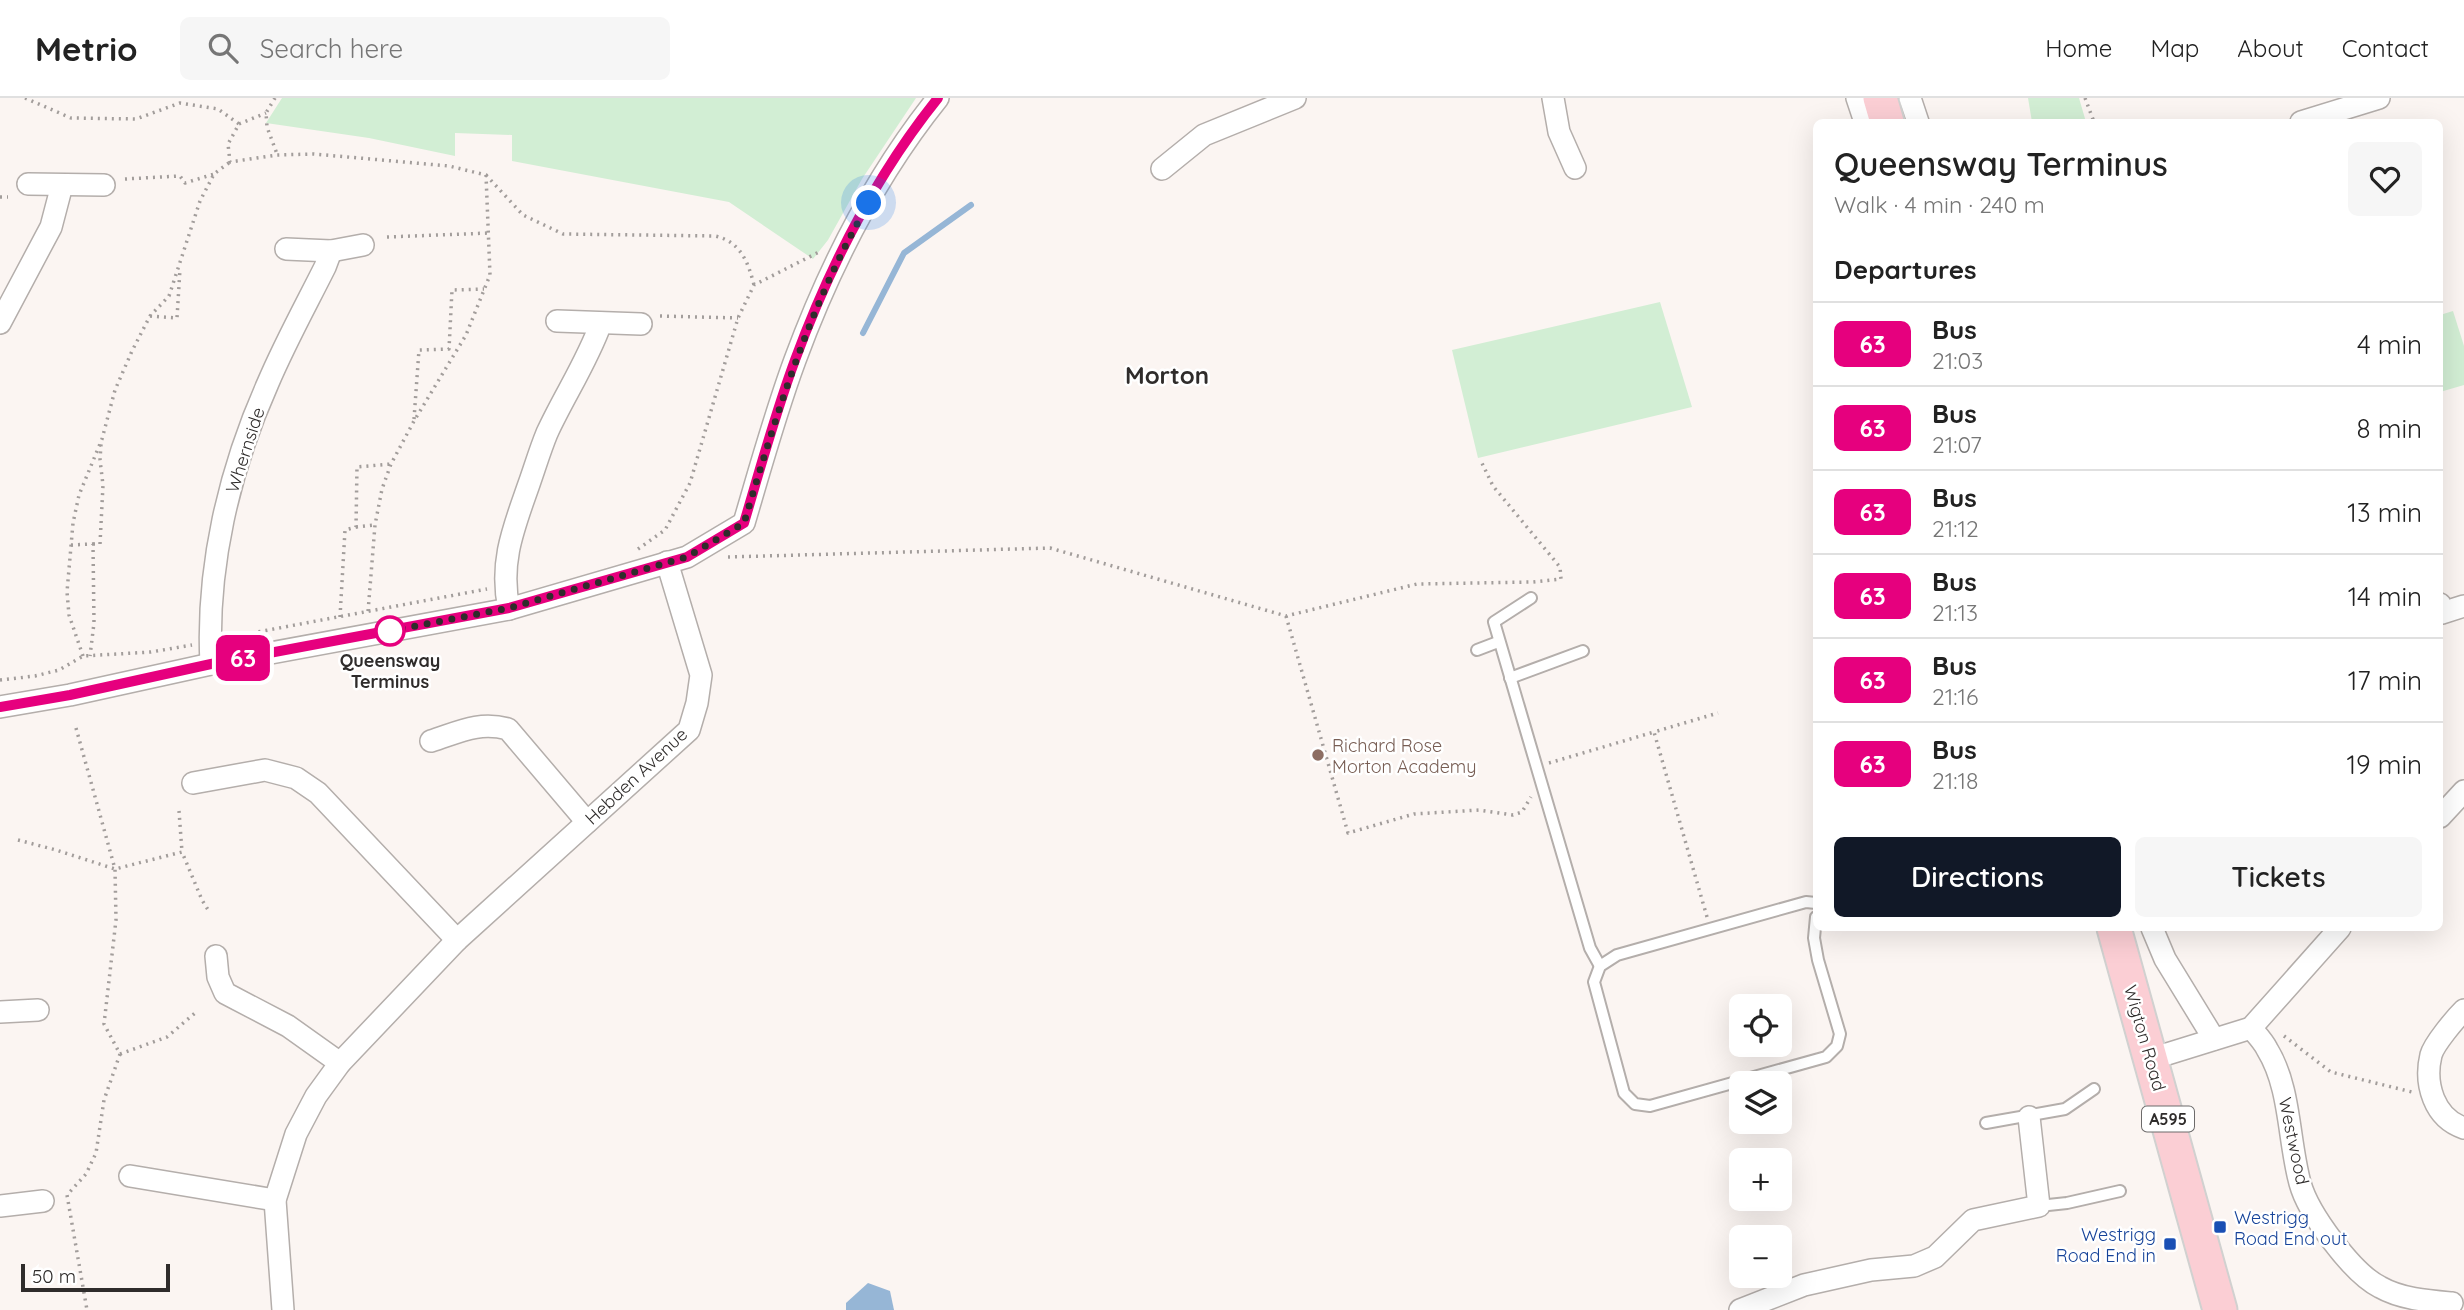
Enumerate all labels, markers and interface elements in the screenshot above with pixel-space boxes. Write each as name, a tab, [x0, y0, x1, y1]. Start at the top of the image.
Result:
search box	[180, 17, 670, 80]
text: Metrio	[35, 28, 138, 69]
icon: search	[204, 29, 242, 67]
text: Search here	[260, 32, 403, 65]
text: Home	[2045, 33, 2112, 63]
text: Map	[2150, 33, 2199, 63]
text: About	[2237, 33, 2304, 63]
text: Contact	[2342, 33, 2429, 63]
button: heart	[2348, 142, 2422, 216]
text: Queensway Terminus	[1834, 143, 2168, 184]
your location	[851, 185, 886, 220]
text: Walk · 4 min · 240 m	[1834, 190, 2045, 219]
text: Departures	[1834, 253, 1977, 286]
text: Bus	[1932, 313, 1977, 346]
text: 4 min	[2357, 328, 2422, 361]
text: 63	[1859, 329, 1886, 359]
text: 21:03	[1932, 346, 1983, 375]
district label: Morton	[1125, 360, 1209, 390]
text: Bus	[1932, 397, 1977, 430]
street label: Whernside	[220, 404, 270, 496]
text: 8 min	[2357, 412, 2422, 445]
text: 63	[1859, 413, 1886, 443]
text: 21:07	[1932, 430, 1982, 459]
text: Bus	[1932, 481, 1977, 514]
text: 13 min	[2347, 496, 2422, 529]
text: 63	[1859, 497, 1886, 527]
text: 21:12	[1932, 514, 1979, 543]
text: Bus	[1932, 565, 1977, 598]
text: 14 min	[2348, 580, 2422, 613]
text: 63	[1859, 581, 1886, 611]
text: 21:13	[1932, 598, 1978, 627]
marker: Queensway Terminus	[375, 616, 405, 646]
line badge: 63	[212, 635, 274, 681]
text: 63	[230, 643, 256, 673]
place label: Queensway Terminus	[340, 649, 440, 693]
text: Bus	[1932, 649, 1977, 682]
text: 17 min	[2348, 664, 2422, 697]
text: 63	[1859, 665, 1886, 695]
text: 21:16	[1932, 682, 1978, 711]
street label: Hebden Avenue	[580, 723, 692, 829]
text: Bus	[1932, 733, 1977, 766]
place label: Richard Rose Morton Academy	[1332, 734, 1476, 778]
marker: Richard Rose Morton Academy	[1310, 747, 1326, 763]
text: 19 min	[2346, 748, 2422, 781]
text: 63	[1859, 749, 1886, 779]
text: 21:18	[1932, 766, 1978, 795]
button: Directions	[1834, 837, 2121, 917]
button: Tickets	[2135, 837, 2422, 917]
street label: Wigton Road	[2119, 982, 2171, 1094]
map controls	[1729, 994, 1792, 1288]
button: locate	[1729, 994, 1792, 1057]
button: layers	[1729, 1071, 1792, 1134]
street label: Westwood	[2274, 1095, 2314, 1187]
road number: A595	[2142, 1107, 2194, 1132]
button: +	[1729, 1148, 1792, 1211]
place label: Westrigg Road End out	[2234, 1206, 2347, 1250]
marker: Westrigg Road End out	[2212, 1219, 2228, 1235]
place label: Westrigg Road End in	[2056, 1223, 2156, 1267]
button: −	[1729, 1225, 1792, 1288]
marker: Westrigg Road End in	[2162, 1236, 2178, 1252]
scale bar	[21, 1261, 170, 1293]
text: 50 m	[32, 1264, 76, 1288]

